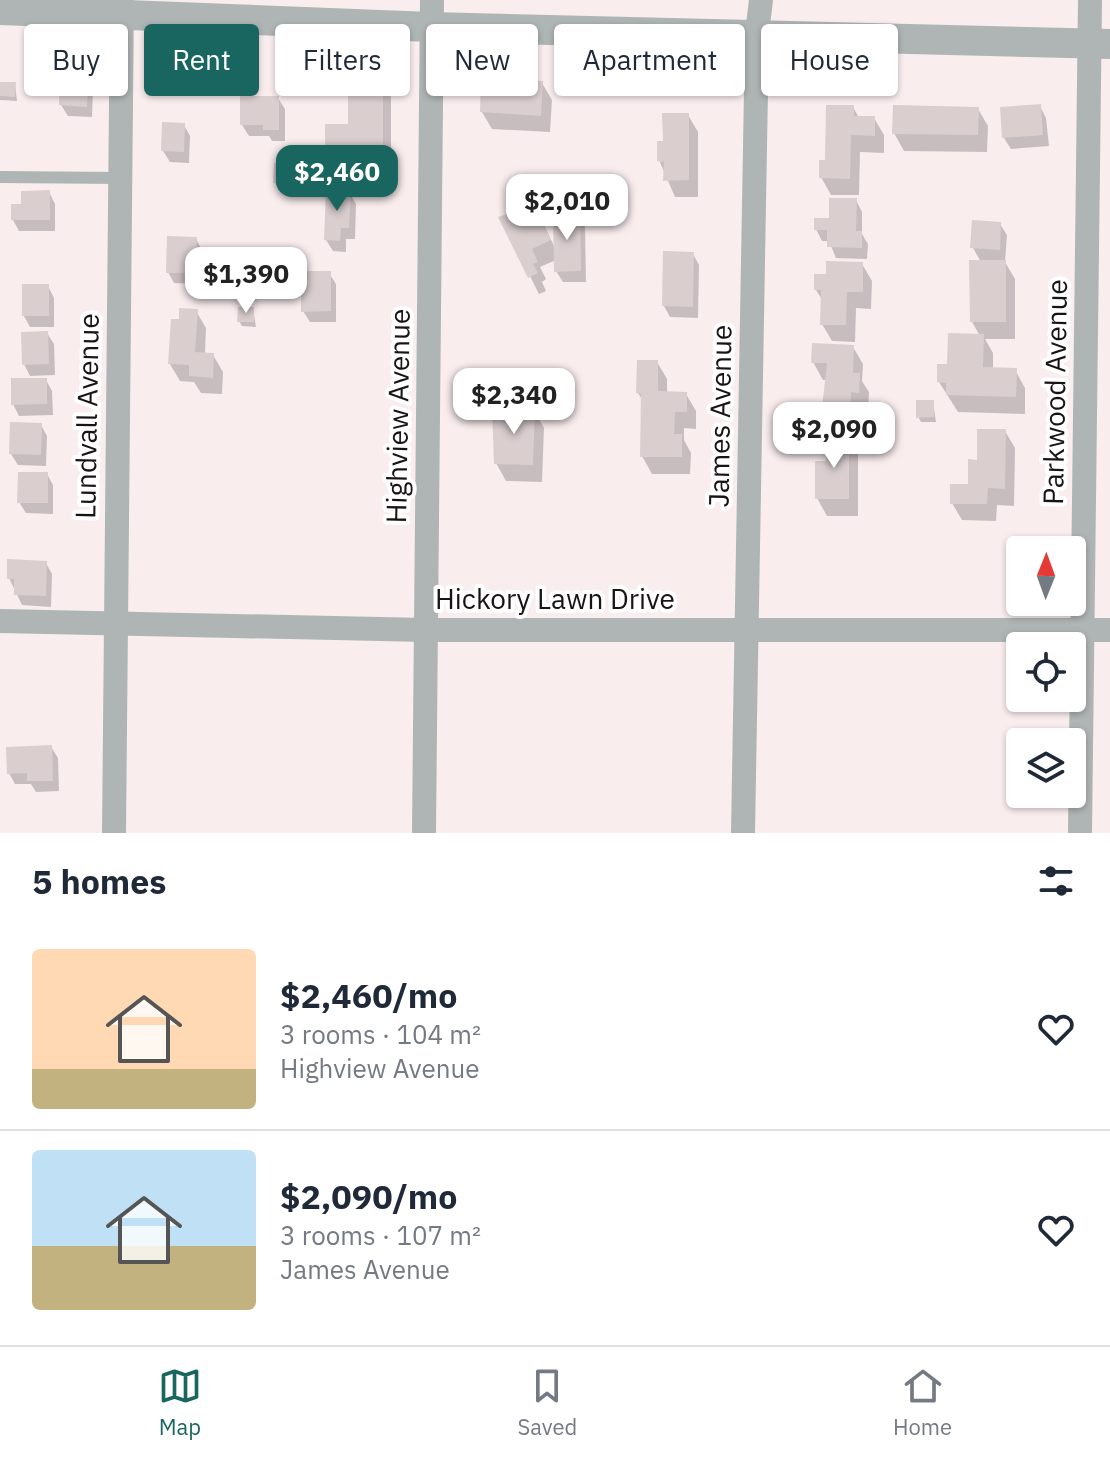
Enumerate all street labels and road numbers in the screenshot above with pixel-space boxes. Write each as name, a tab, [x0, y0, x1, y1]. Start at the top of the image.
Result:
street label: Parkwood Avenue	[1034, 279, 1075, 505]
street label: Highview Avenue	[377, 308, 418, 524]
street label: Lundvall Avenue	[66, 313, 107, 519]
street label: James Avenue	[699, 324, 740, 508]
street label: Hickory Lawn Drive	[435, 580, 675, 617]

